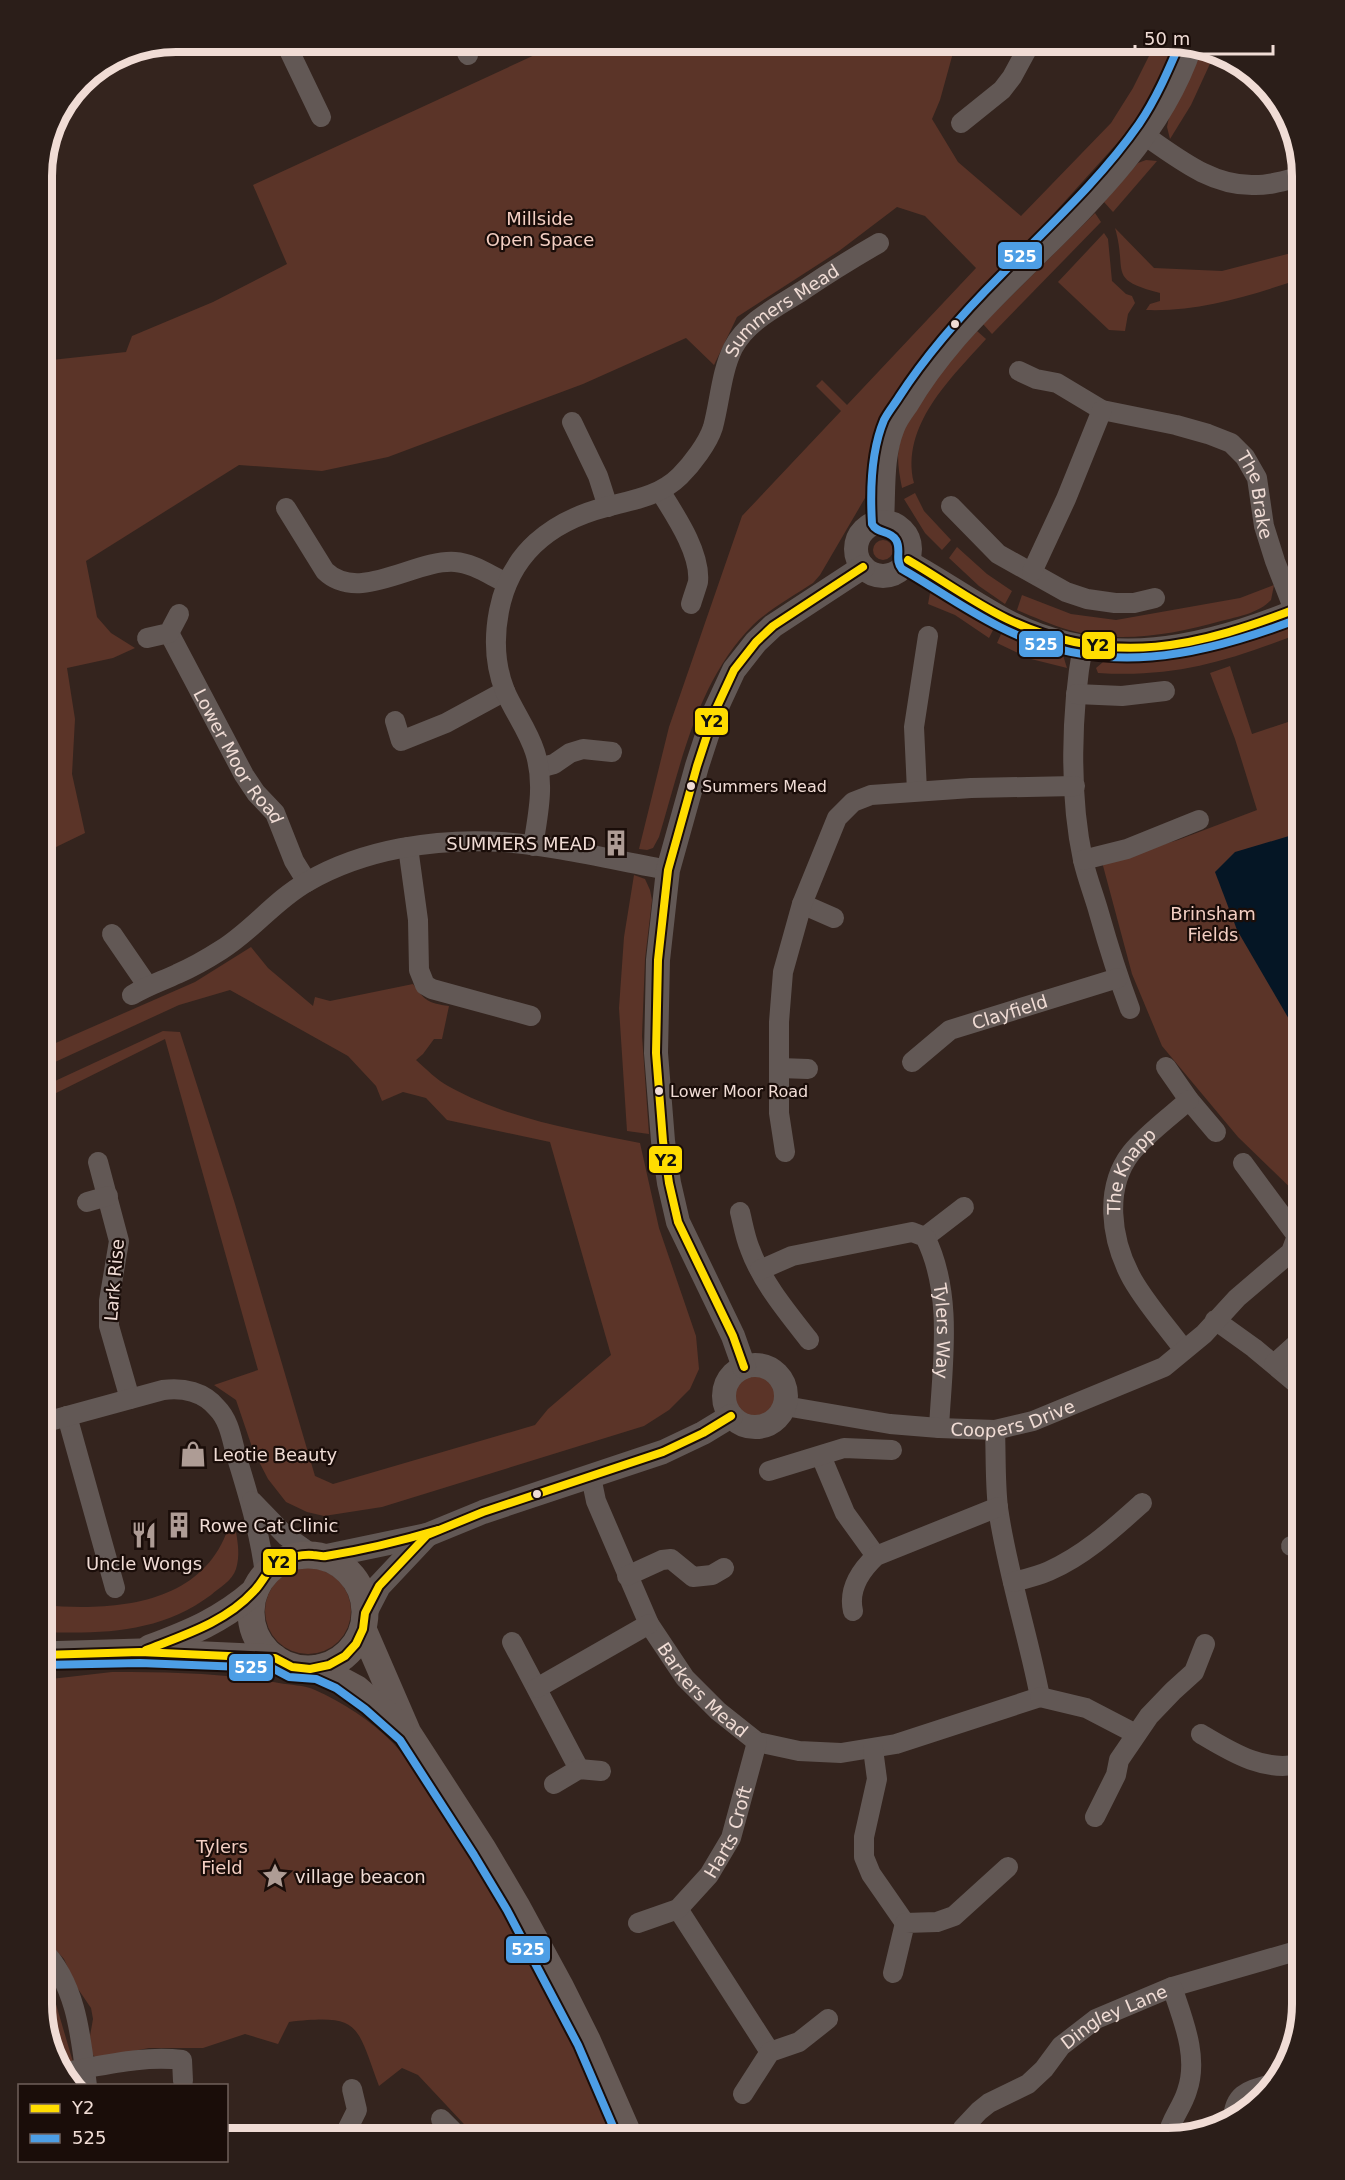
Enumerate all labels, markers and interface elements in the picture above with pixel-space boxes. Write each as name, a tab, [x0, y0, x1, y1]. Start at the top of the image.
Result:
scale bar	[1135, 18, 1273, 56]
text: 50 m	[1144, 28, 1190, 49]
park label: Millside Open Space	[486, 208, 594, 250]
line badge: 525	[997, 241, 1043, 270]
text: 525	[1003, 247, 1037, 266]
street label: Summers Mead	[720, 259, 842, 360]
unlabelled marker	[949, 318, 961, 330]
street label: The Brake	[1233, 446, 1278, 541]
line badge: 525	[1018, 630, 1064, 658]
line badge: Y2	[1081, 631, 1116, 660]
text: 525	[1024, 635, 1058, 654]
text: Y2	[1086, 636, 1109, 655]
street label: Lower Moor Road	[190, 685, 288, 826]
line badge: Y2	[694, 707, 729, 736]
text: Y2	[700, 712, 723, 731]
place label: Summers Mead	[702, 777, 827, 796]
marker: Summers Mead	[685, 780, 697, 792]
building icon: SUMMERS MEAD	[601, 828, 631, 858]
place label: SUMMERS MEAD	[446, 833, 596, 854]
park label: Brinsham Fields	[1170, 903, 1256, 945]
street label: Clayfield	[969, 990, 1050, 1033]
place label: Lower Moor Road	[670, 1082, 808, 1101]
marker: Lower Moor Road	[653, 1085, 665, 1097]
street label: The Knapp	[1103, 1123, 1160, 1215]
line badge: Y2	[648, 1145, 683, 1174]
text: Y2	[654, 1151, 677, 1170]
street label: Lark Rise	[100, 1238, 128, 1322]
street label: Tylers Way	[930, 1281, 955, 1380]
street label: Coopers Drive	[950, 1395, 1078, 1441]
shop icon: Leotie Beauty	[178, 1439, 208, 1469]
place label: Leotie Beauty	[213, 1444, 338, 1465]
unlabelled marker	[531, 1488, 543, 1500]
building icon: Rowe Cat Clinic	[164, 1510, 194, 1540]
place label: Rowe Cat Clinic	[199, 1515, 338, 1536]
restaurant icon: Uncle Wongs	[129, 1520, 159, 1550]
line badge: Y2	[262, 1548, 297, 1576]
place label: Uncle Wongs	[86, 1553, 202, 1574]
text: Y2	[267, 1553, 290, 1572]
street label: Barkers Mead	[654, 1638, 752, 1741]
line badge: 525	[228, 1653, 274, 1682]
text: 525	[234, 1658, 268, 1677]
street label: Harts Croft	[699, 1784, 755, 1882]
park label: Tylers Field	[195, 1836, 248, 1878]
place icon: village beacon	[260, 1861, 290, 1891]
place label: village beacon	[295, 1866, 426, 1887]
line badge: 525	[505, 1935, 551, 1964]
text: 525	[511, 1940, 545, 1959]
street label: Dingley Lane	[1056, 1980, 1170, 2053]
legend	[18, 2084, 228, 2162]
text: Y2	[71, 2097, 94, 2118]
text: 525	[72, 2127, 106, 2148]

